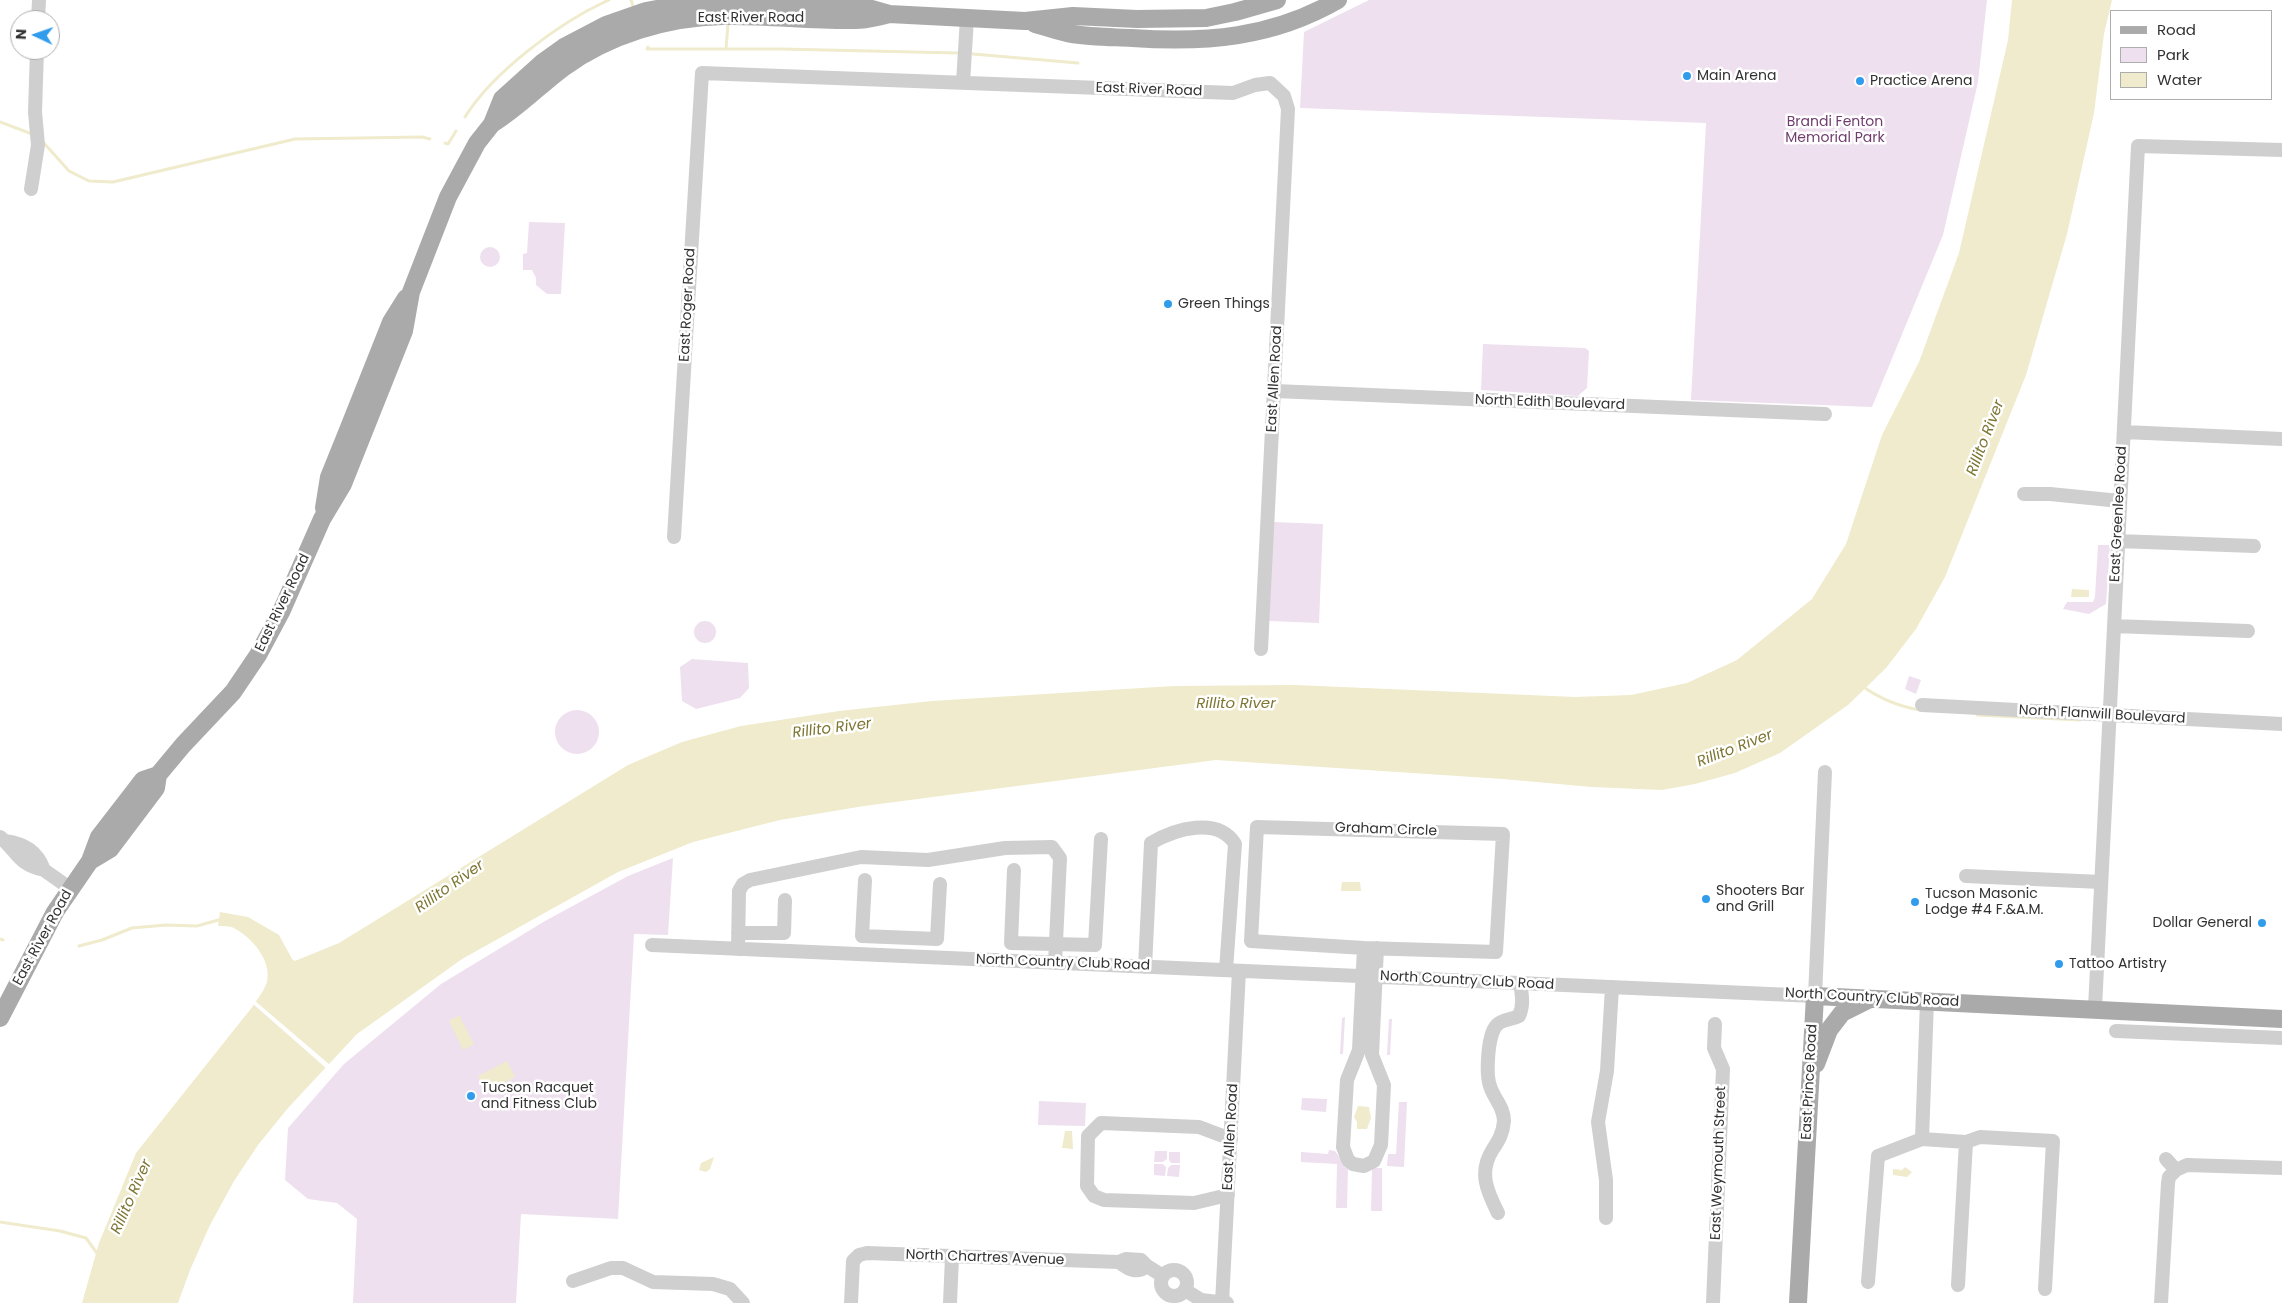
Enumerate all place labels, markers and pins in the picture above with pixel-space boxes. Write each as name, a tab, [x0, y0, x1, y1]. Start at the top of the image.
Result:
place label: Main Arena	[1697, 68, 1776, 84]
marker: Main Arena	[1681, 70, 1693, 82]
place label: Practice Arena	[1870, 73, 1973, 89]
marker: Practice Arena	[1854, 75, 1866, 87]
place label: Green Things	[1178, 296, 1270, 312]
marker: Green Things	[1162, 298, 1174, 310]
place label: Shooters Bar and Grill	[1716, 883, 1804, 916]
place label: Tucson Masonic Lodge #4 F.&A.M.	[1925, 886, 2043, 919]
marker: Shooters Bar and Grill	[1700, 893, 1712, 905]
marker: Tucson Masonic Lodge #4 F.&A.M.	[1909, 896, 1921, 908]
place label: Dollar General	[2152, 915, 2252, 931]
marker: Dollar General	[2256, 917, 2268, 929]
place label: Tattoo Artistry	[2069, 956, 2167, 972]
marker: Tattoo Artistry	[2053, 958, 2065, 970]
place label: Tucson Racquet and Fitness Club	[481, 1080, 597, 1112]
marker: Tucson Racquet and Fitness Club	[465, 1090, 477, 1102]

